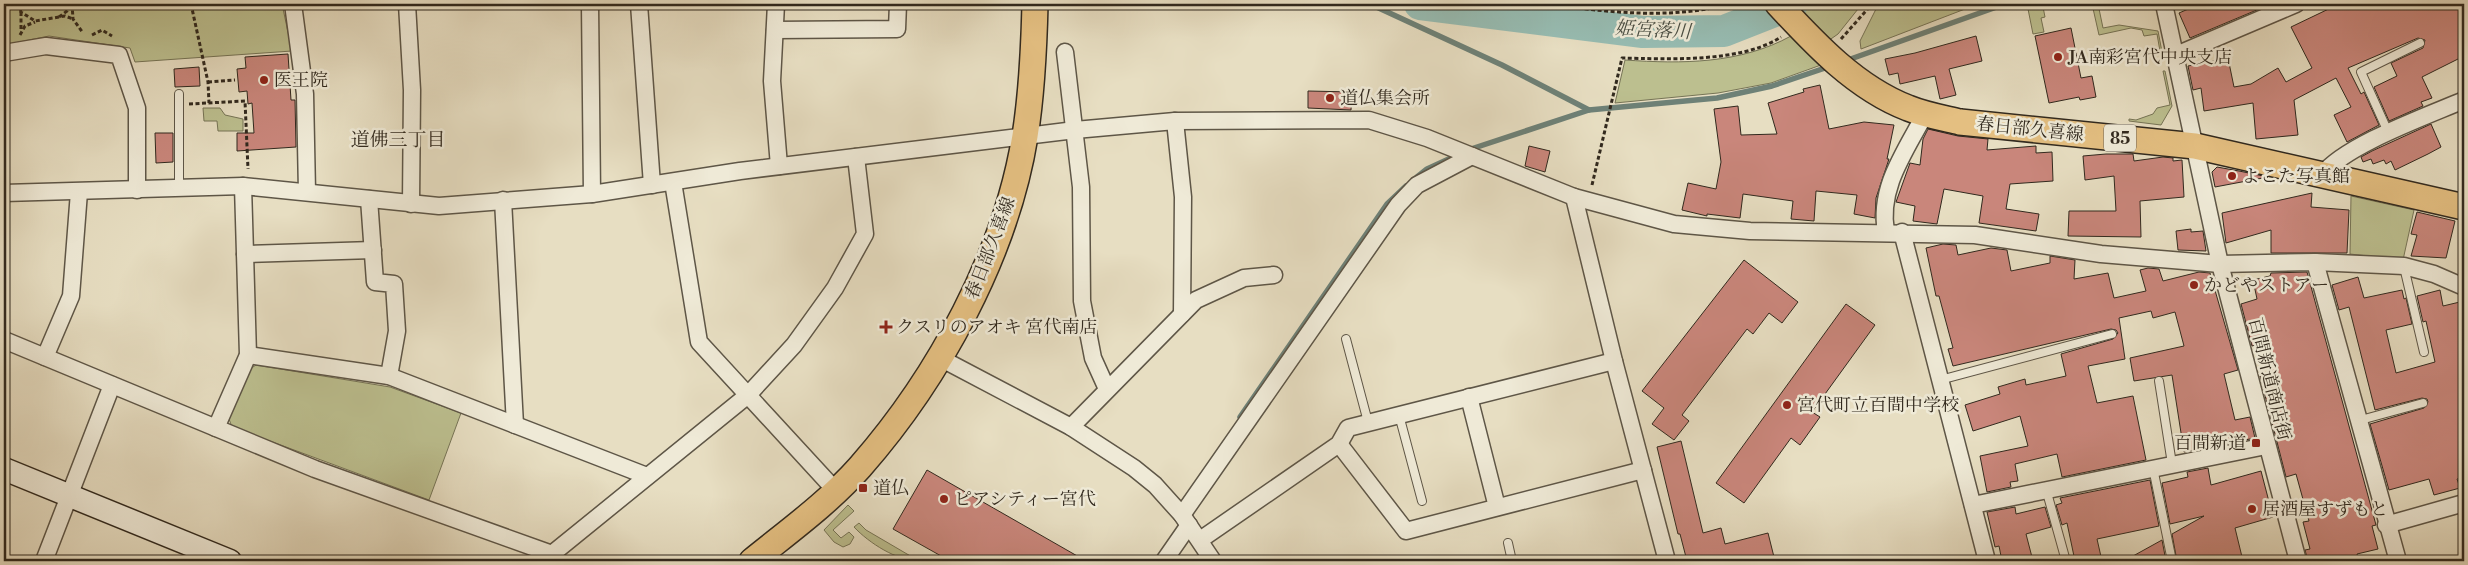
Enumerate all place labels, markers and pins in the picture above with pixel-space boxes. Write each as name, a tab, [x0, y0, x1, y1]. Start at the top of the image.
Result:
place label: JA南彩宮代中央支店	[2067, 46, 2232, 69]
marker: JA南彩宮代中央支店	[2052, 51, 2064, 63]
place label: 医王院	[274, 69, 328, 92]
marker: 医王院	[258, 74, 270, 86]
place label: 道仏集会所	[1340, 87, 1430, 110]
marker: 道仏集会所	[1324, 92, 1336, 104]
place label: よこた写真館	[2242, 165, 2350, 188]
marker: よこた写真館	[2226, 170, 2238, 182]
place label: かどやストアー	[2204, 274, 2329, 297]
marker: かどやストアー	[2188, 279, 2200, 291]
place label: クスリのアオキ 宮代南店	[896, 316, 1097, 339]
marker: クスリのアオキ 宮代南店	[880, 321, 892, 333]
place label: 宮代町立百間中学校	[1797, 394, 1959, 417]
marker: 宮代町立百間中学校	[1781, 399, 1793, 411]
place label: 百間新道	[2174, 432, 2246, 455]
marker: 百間新道	[2250, 437, 2262, 449]
place label: 道仏	[873, 477, 909, 500]
marker: 道仏	[857, 482, 869, 494]
place label: ピアシティー宮代	[954, 488, 1096, 511]
marker: ピアシティー宮代	[938, 493, 950, 505]
place label: 居酒屋すずもと	[2262, 498, 2388, 521]
marker: 居酒屋すずもと	[2246, 503, 2258, 515]

